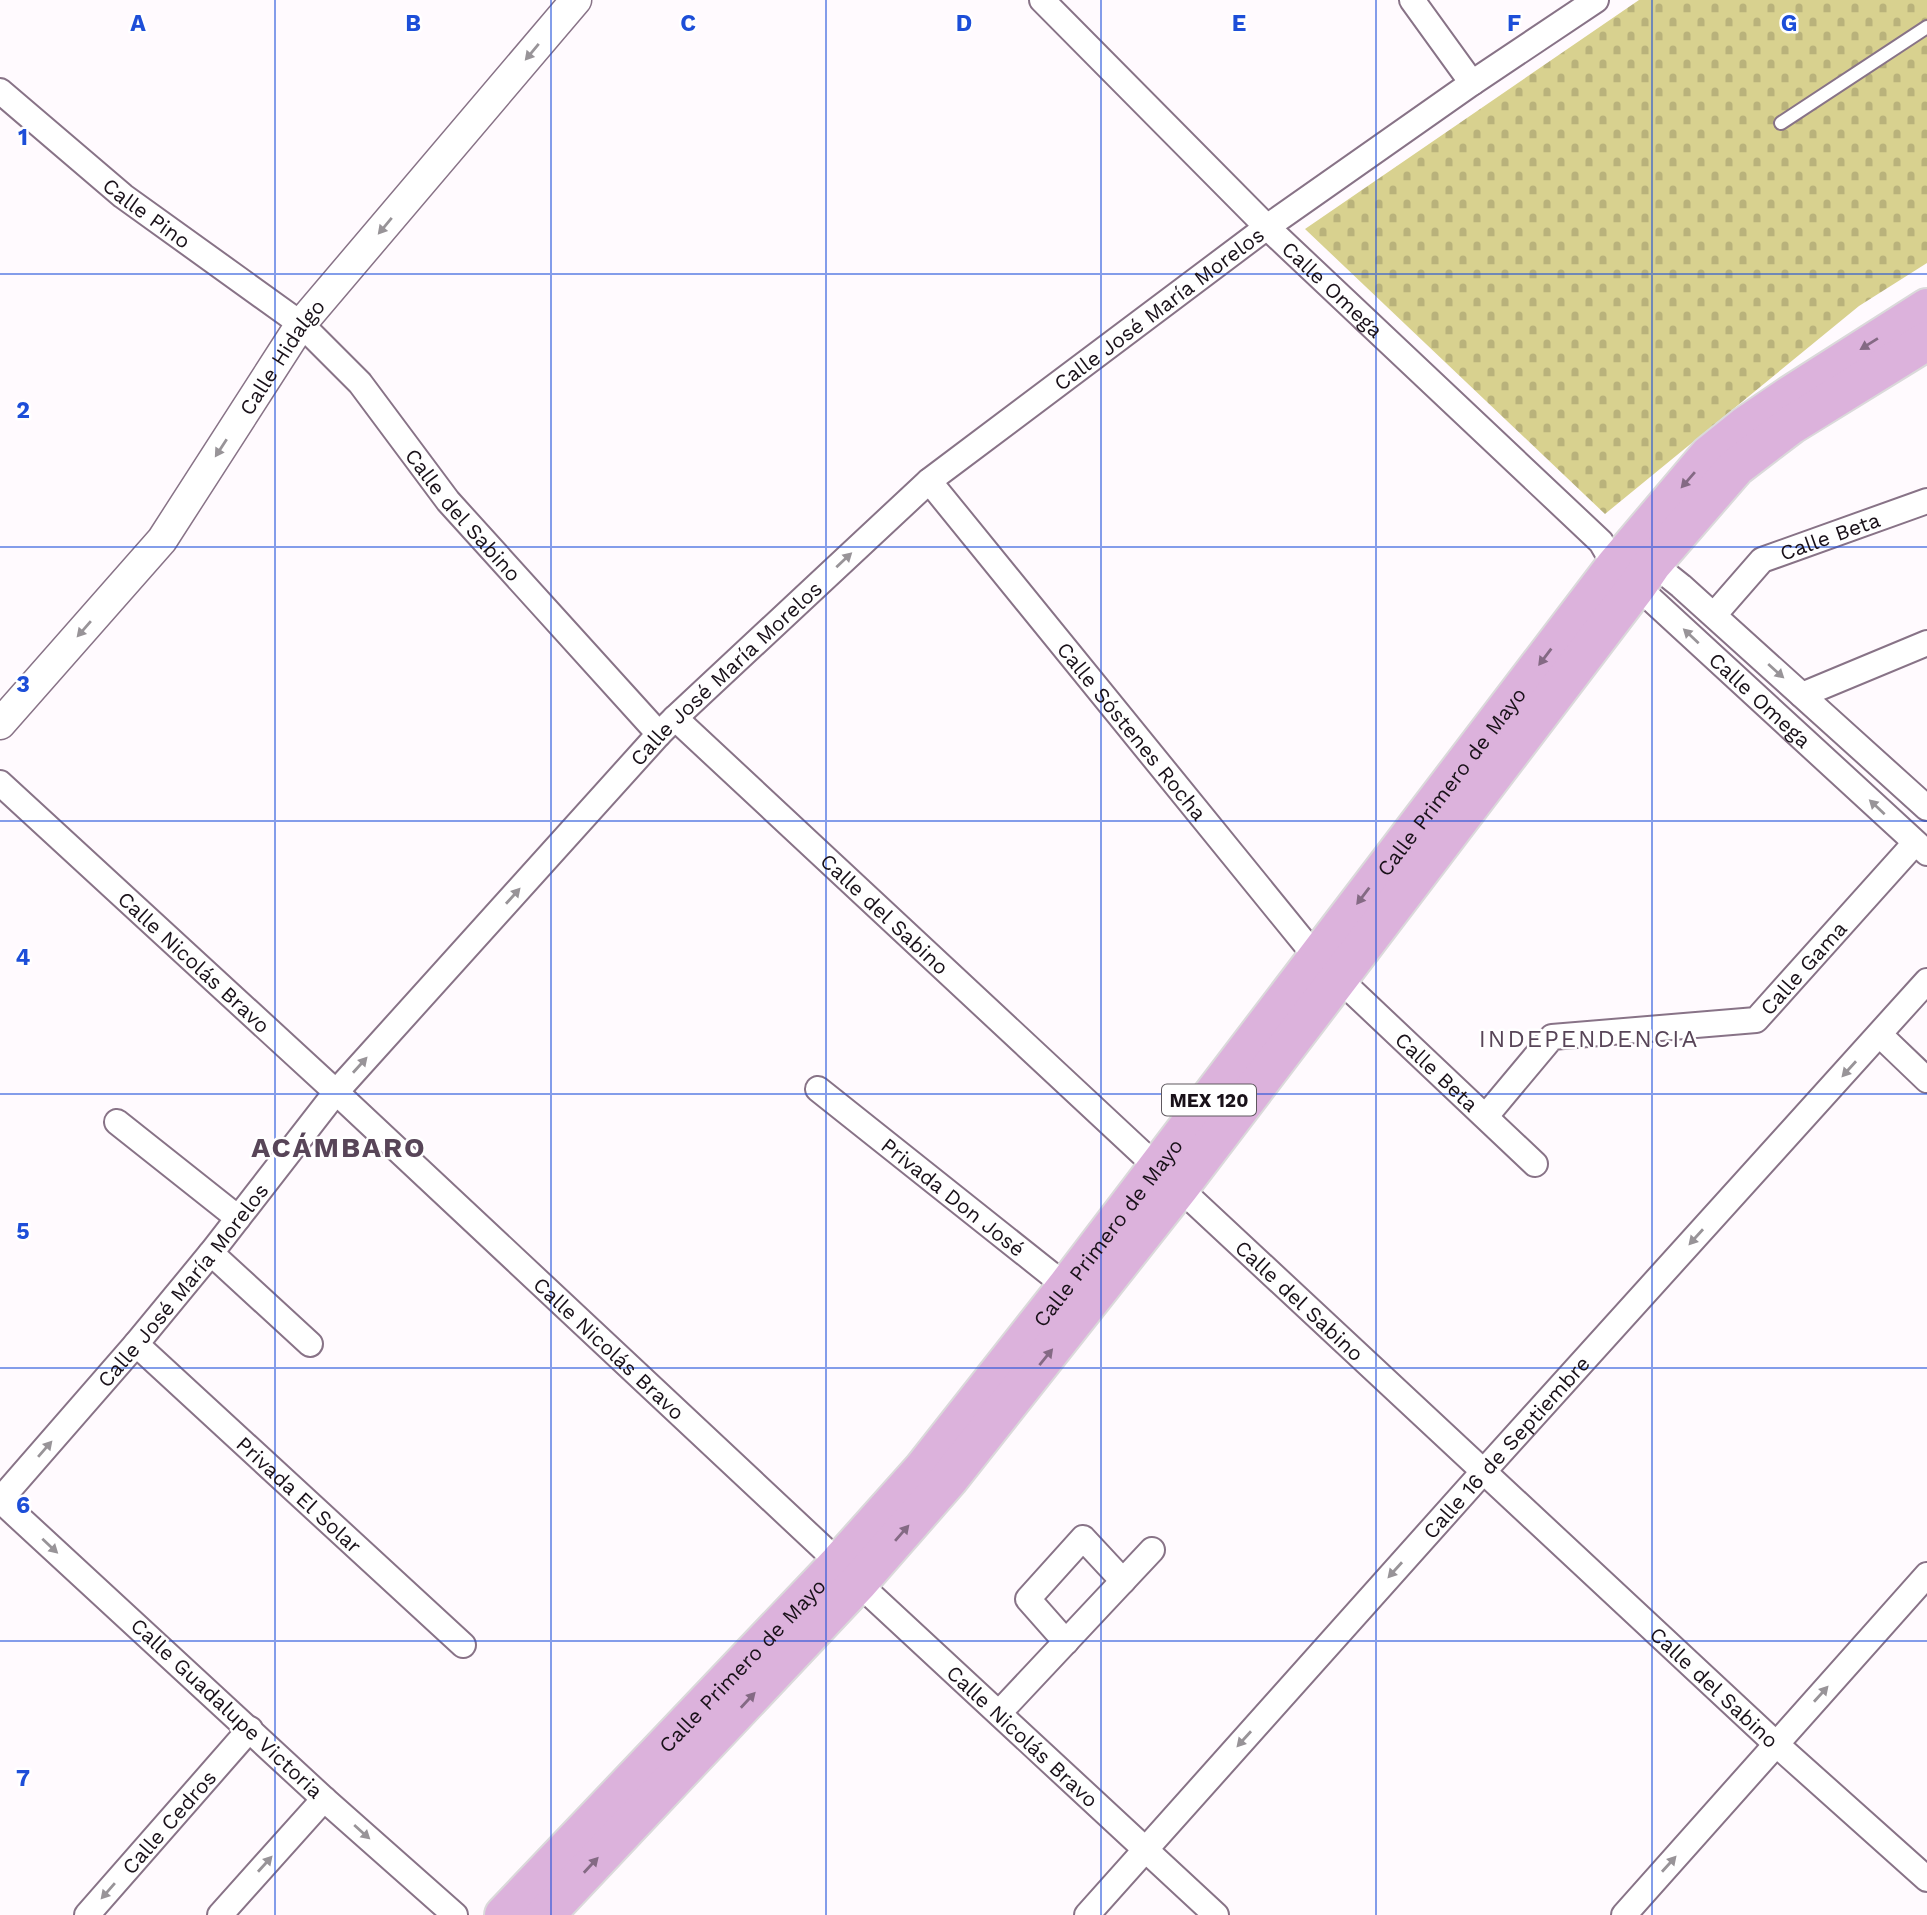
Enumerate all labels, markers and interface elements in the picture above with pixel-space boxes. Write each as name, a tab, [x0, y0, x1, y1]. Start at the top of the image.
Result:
text: A	[130, 10, 146, 37]
text: B	[405, 10, 421, 37]
text: C	[680, 10, 696, 37]
text: D	[956, 10, 972, 37]
text: E	[1232, 10, 1246, 37]
text: F	[1507, 10, 1521, 37]
text: G	[1781, 10, 1797, 37]
one-way arrow	[524, 43, 539, 61]
text: 1	[18, 124, 28, 151]
street label: Calle Pino	[98, 172, 196, 253]
one-way arrow	[377, 216, 392, 234]
street label: Calle José María Morelos	[1049, 222, 1268, 395]
street label: Calle Omega	[1277, 236, 1388, 343]
street label: Calle Hidalgo	[233, 294, 330, 419]
one-way arrow	[1860, 338, 1879, 351]
text: 2	[16, 397, 30, 424]
one-way arrow	[215, 439, 228, 458]
street label: Calle del Sabino	[401, 443, 527, 586]
one-way arrow	[1680, 471, 1696, 489]
street label: Calle Beta	[1776, 506, 1883, 565]
one-way arrow	[836, 551, 853, 568]
street label: Calle José María Morelos	[624, 575, 827, 770]
one-way arrow	[76, 620, 92, 638]
one-way arrow	[1683, 629, 1700, 645]
street label: Calle Sóstenes Rocha	[1052, 637, 1212, 825]
street label: Calle Omega	[1704, 647, 1816, 753]
one-way arrow	[1539, 648, 1553, 666]
one-way arrow	[1767, 663, 1785, 679]
text: 3	[16, 671, 30, 698]
street label: Calle Primero de Mayo	[1371, 682, 1531, 881]
one-way arrow	[1869, 800, 1886, 816]
street label: Calle del Sabino	[816, 848, 954, 979]
street label: Calle Nicolás Bravo	[113, 886, 275, 1038]
one-way arrow	[505, 887, 521, 905]
one-way arrow	[1356, 887, 1370, 905]
street label: Calle Gama	[1754, 916, 1852, 1020]
text: 4	[16, 944, 31, 971]
district label: INDEPENDENCIA	[1479, 1025, 1699, 1053]
street label: Calle Beta	[1390, 1026, 1484, 1117]
one-way arrow	[352, 1057, 368, 1074]
one-way arrow	[1841, 1060, 1857, 1078]
road number: MEX 120	[1162, 1084, 1256, 1116]
district label: ACÁMBARO	[251, 1131, 427, 1164]
street label: Privada Don José	[877, 1132, 1030, 1261]
street label: Calle Primero de Mayo	[1027, 1133, 1187, 1332]
street label: Calle José María Morelos	[92, 1178, 273, 1392]
text: 5	[16, 1218, 30, 1245]
one-way arrow	[1688, 1228, 1704, 1246]
street label: Calle del Sabino	[1230, 1234, 1369, 1366]
street label: Calle Nicolás Bravo	[529, 1271, 690, 1425]
one-way arrow	[1039, 1349, 1054, 1367]
street label: Calle 16 de Septiembre	[1417, 1351, 1595, 1544]
street label: Privada El Solar	[232, 1431, 367, 1558]
one-way arrow	[37, 1440, 52, 1457]
text: 6	[16, 1492, 30, 1519]
one-way arrow	[894, 1524, 910, 1542]
one-way arrow	[41, 1538, 59, 1554]
one-way arrow	[1388, 1561, 1404, 1578]
street label: Calle Primero de Mayo	[653, 1573, 830, 1757]
street label: Calle Guadalupe Victoria	[126, 1613, 328, 1804]
street label: Calle del Sabino	[1645, 1621, 1784, 1753]
street label: Calle Nicolás Bravo	[942, 1660, 1104, 1812]
one-way arrow	[1812, 1686, 1828, 1703]
one-way arrow	[739, 1692, 755, 1709]
one-way arrow	[1236, 1730, 1252, 1748]
text: 7	[16, 1765, 30, 1792]
street label: Calle Cedros	[116, 1765, 221, 1879]
one-way arrow	[354, 1824, 371, 1839]
one-way arrow	[257, 1856, 273, 1873]
one-way arrow	[1661, 1856, 1677, 1873]
one-way arrow	[583, 1857, 599, 1874]
one-way arrow	[100, 1882, 116, 1900]

